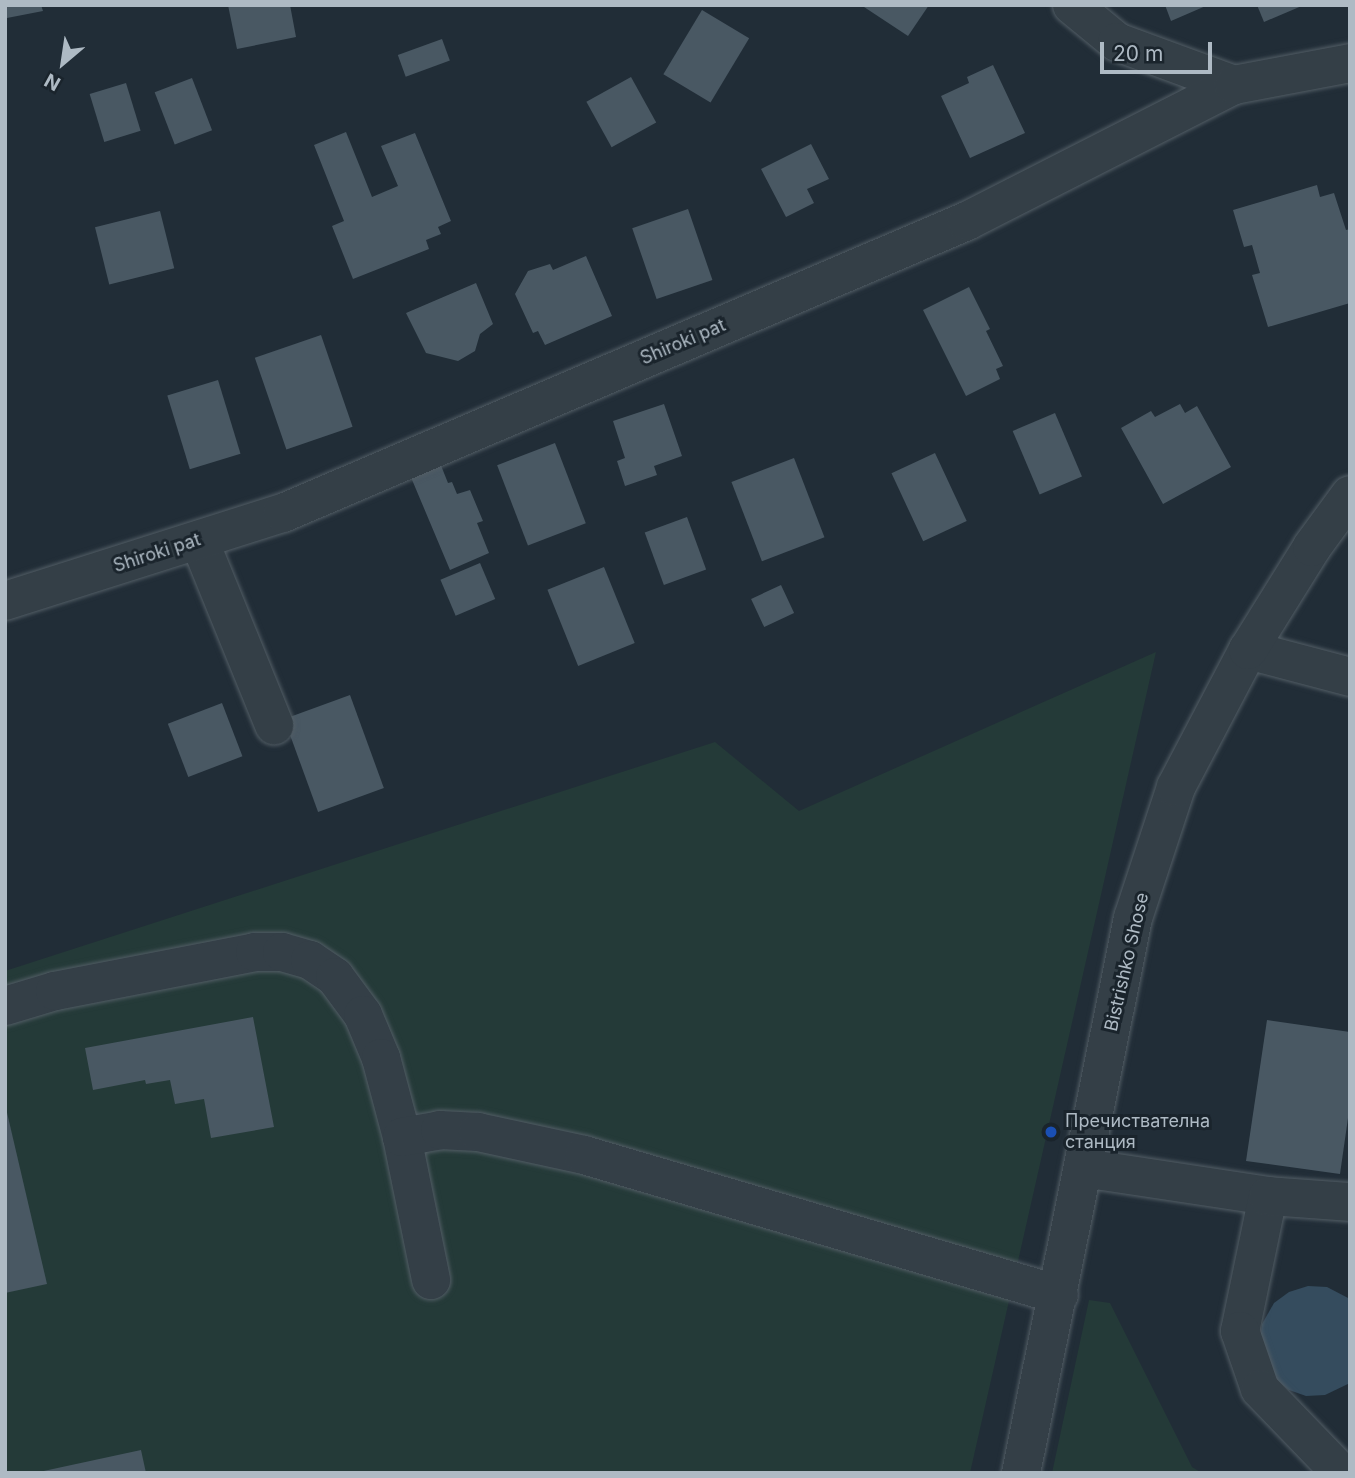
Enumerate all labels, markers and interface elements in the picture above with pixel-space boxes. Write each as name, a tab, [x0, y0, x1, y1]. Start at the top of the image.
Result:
north arrow	[28, 28, 98, 98]
scale bar	[1103, 28, 1215, 72]
text: 20 m	[1113, 41, 1163, 66]
text: N	[41, 68, 64, 95]
street label: Shiroki pat	[637, 314, 729, 370]
street label: Shiroki pat	[111, 529, 203, 577]
street label: Bistrishko Shose	[1101, 891, 1153, 1033]
place label: Пречиствателна станция	[1065, 1111, 1210, 1154]
marker: Пречиствателна станция	[1043, 1124, 1059, 1140]

